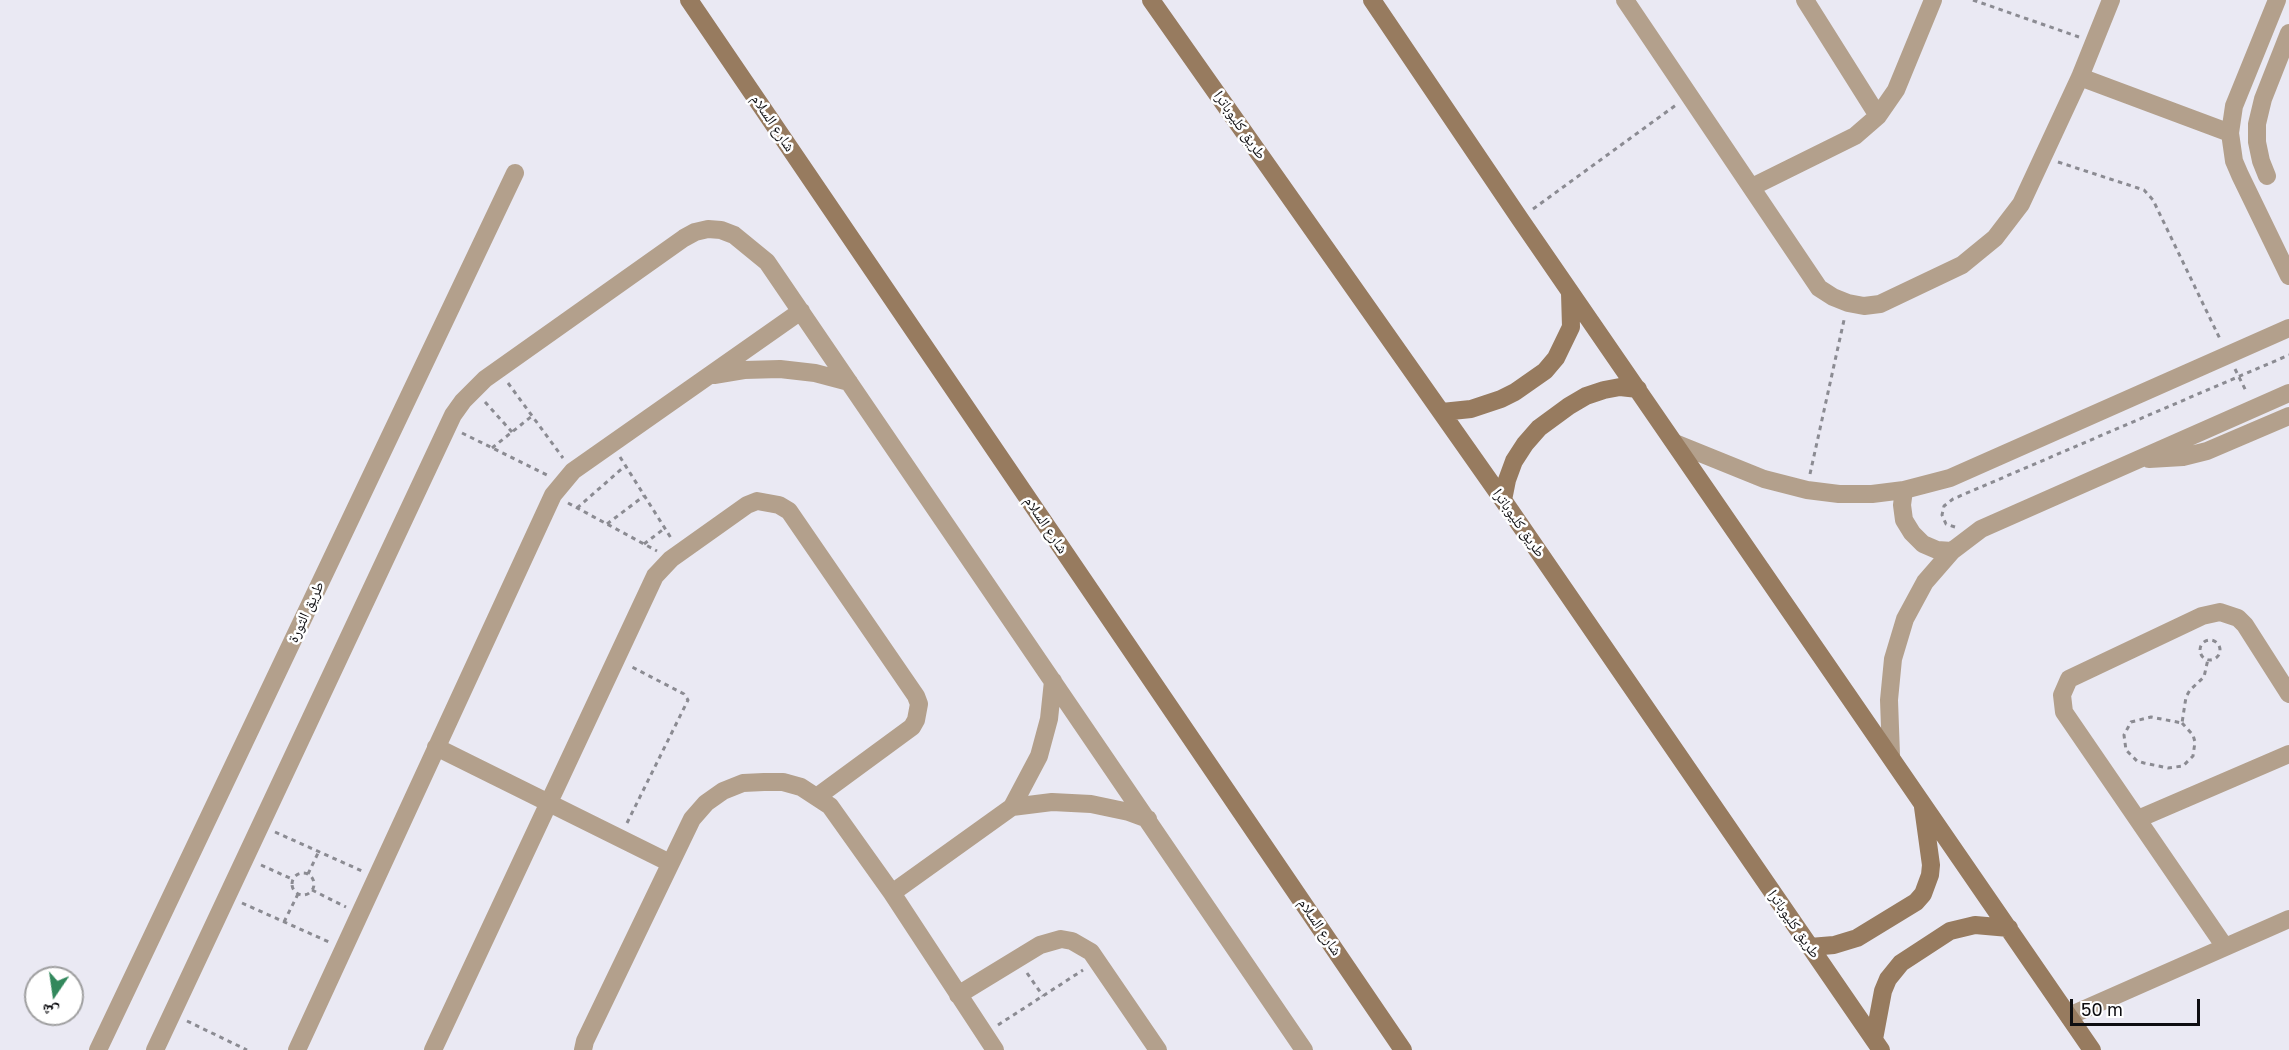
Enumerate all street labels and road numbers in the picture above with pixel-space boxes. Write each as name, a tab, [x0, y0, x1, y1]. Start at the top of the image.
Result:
street label: طريق كليوباترا	[1210, 87, 1270, 163]
street label: شارع السلام	[747, 91, 799, 155]
street label: طريق كليوباترا	[1489, 485, 1549, 561]
street label: شارع السلام	[1020, 493, 1072, 557]
street label: طريق الثورة	[284, 578, 328, 646]
street label: طريق كليوباترا	[1764, 886, 1824, 962]
street label: شارع السلام	[1294, 895, 1346, 959]

